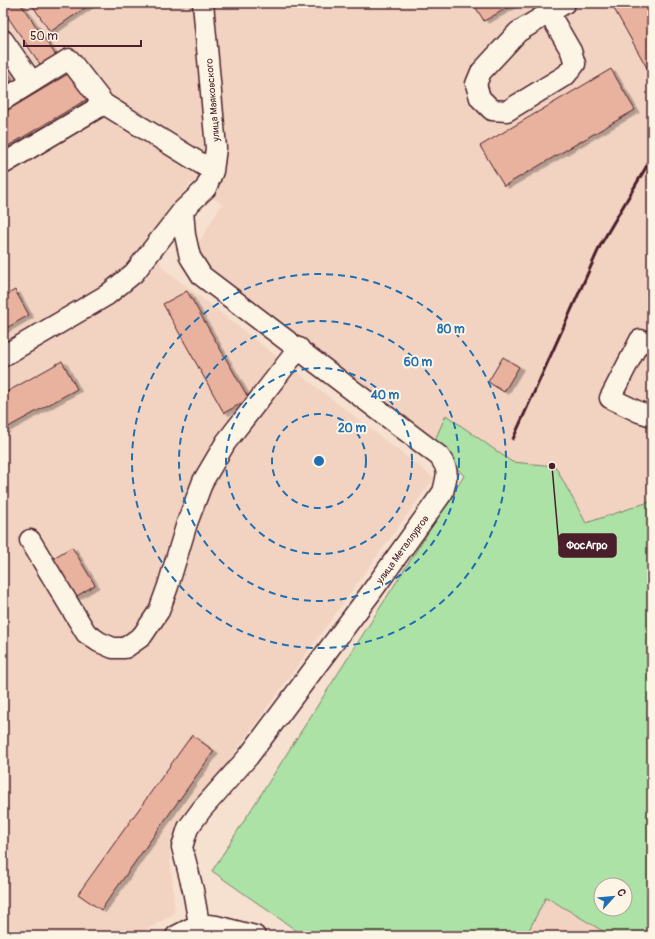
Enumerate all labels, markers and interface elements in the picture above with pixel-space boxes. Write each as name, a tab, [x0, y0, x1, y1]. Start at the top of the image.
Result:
scale bar	[24, 22, 141, 48]
text: 50 m	[30, 29, 58, 44]
street label: улица Маяковского	[203, 57, 223, 143]
text: 80 m	[437, 322, 465, 337]
text: 60 m	[404, 355, 433, 370]
text: 40 m	[370, 388, 400, 403]
text: 20 m	[338, 421, 366, 436]
centre of rings	[312, 454, 326, 468]
street label: улица Металлургов	[373, 513, 432, 587]
callout: ФосАгро	[559, 534, 616, 557]
text: ФосАгро	[566, 539, 608, 552]
north arrow	[593, 877, 633, 917]
text: С	[614, 887, 629, 899]

